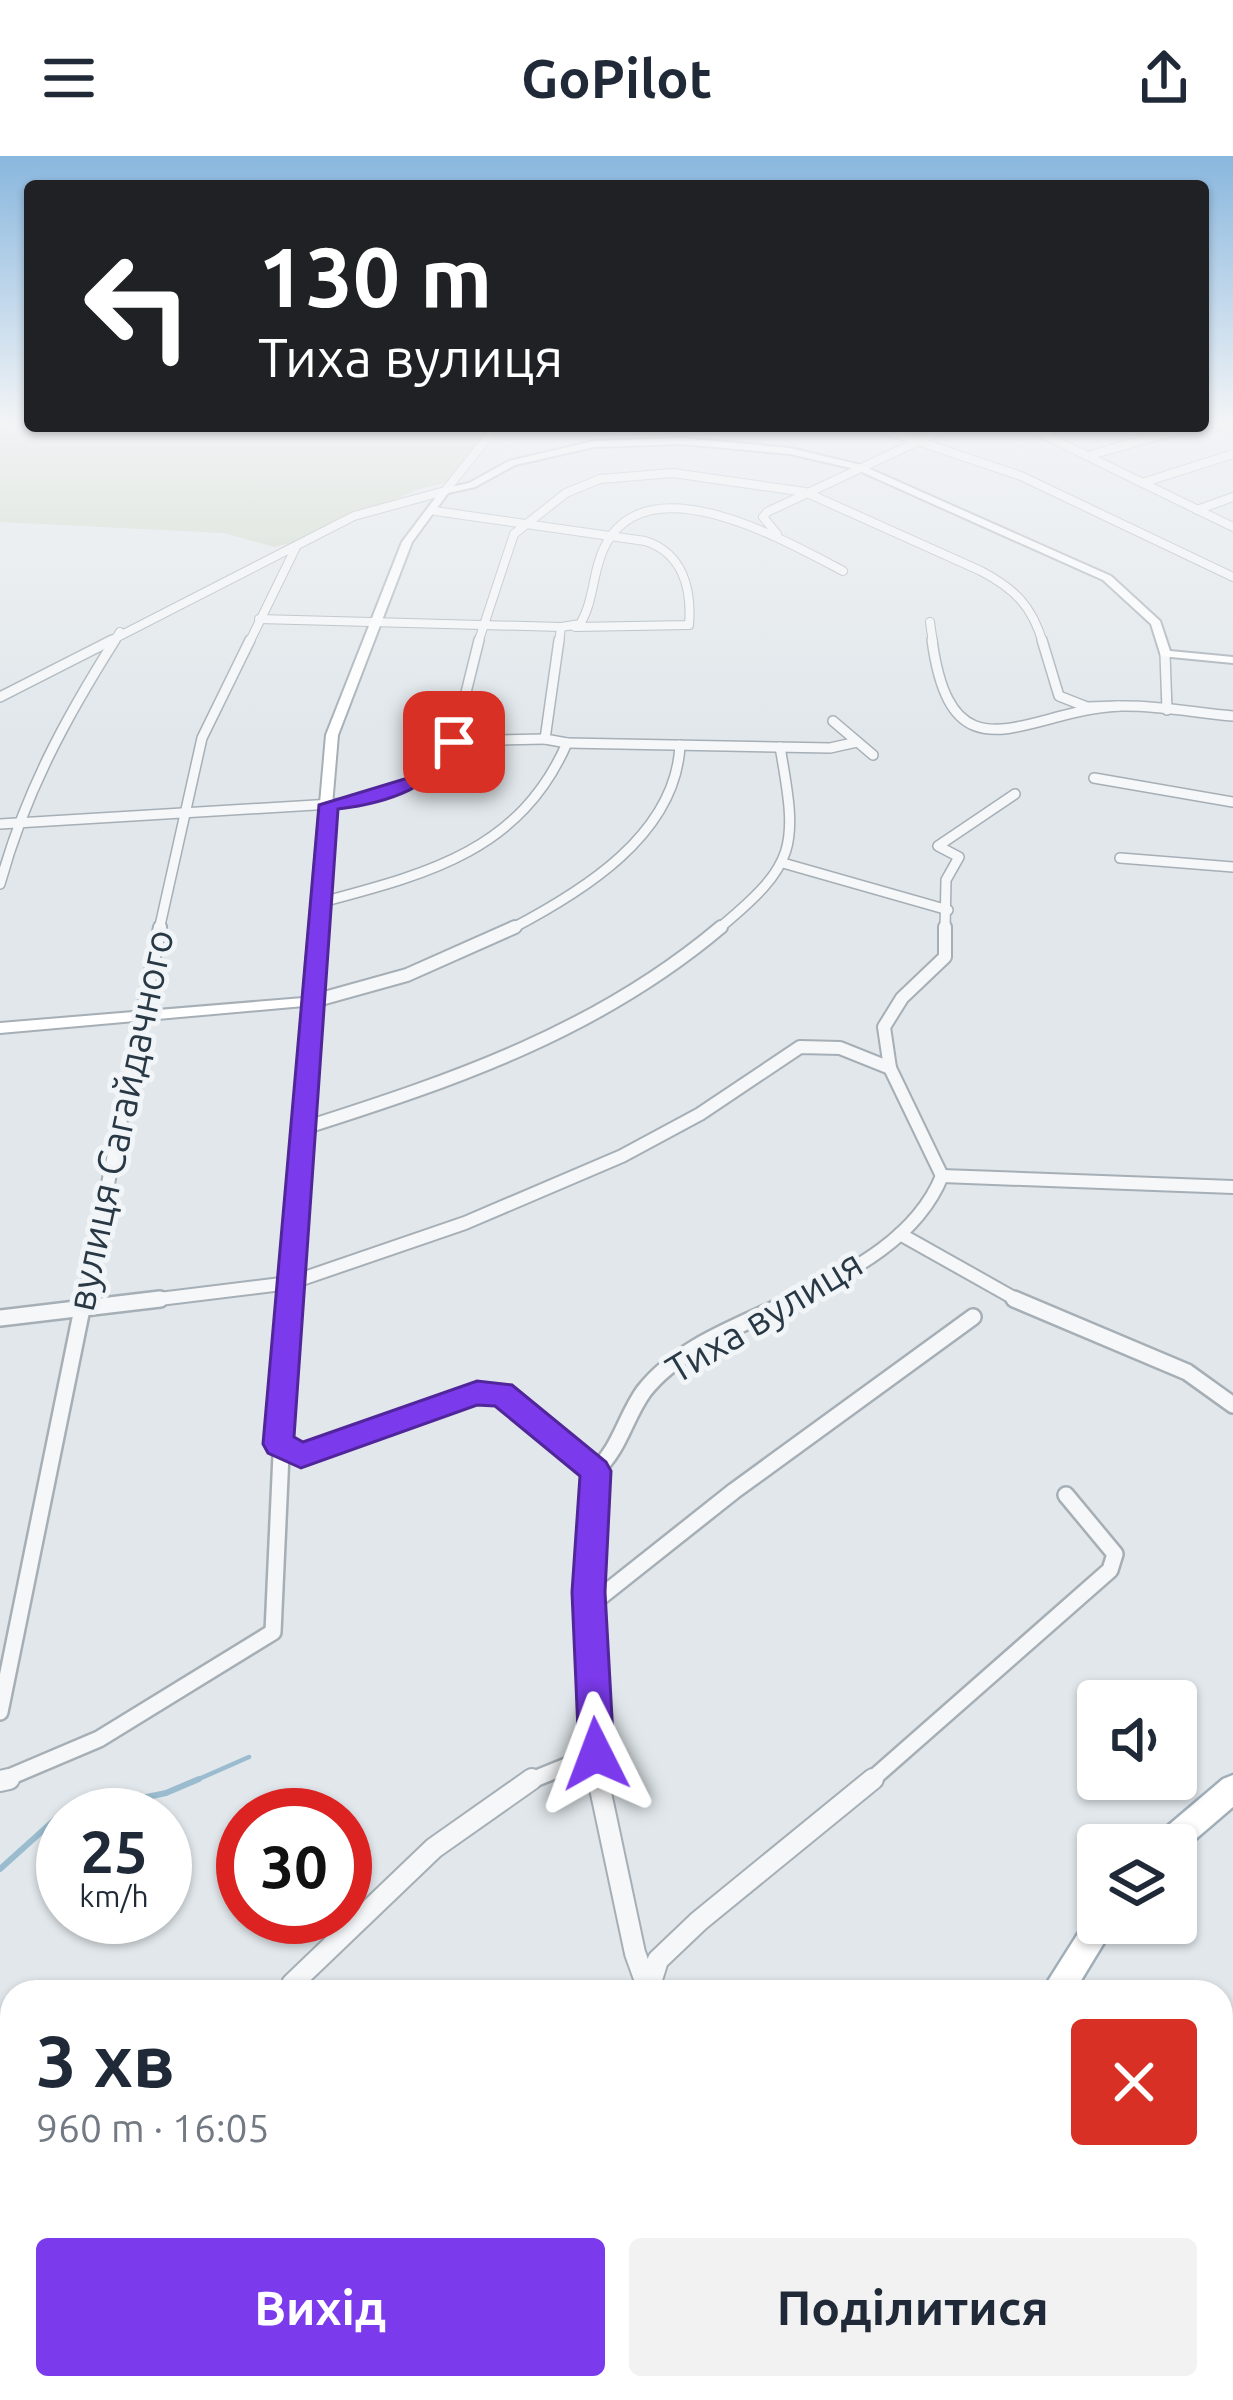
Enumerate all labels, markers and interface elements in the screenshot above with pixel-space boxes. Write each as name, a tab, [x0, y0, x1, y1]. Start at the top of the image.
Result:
icon: menu	[36, 45, 102, 111]
icon: share	[1131, 45, 1197, 111]
text: GoPilot	[521, 48, 712, 108]
icon: left	[60, 228, 216, 384]
text: 130 m	[258, 229, 492, 323]
text: Тиха вулиця	[258, 327, 563, 387]
pin	[403, 691, 505, 793]
icon: arrive	[421, 709, 487, 775]
street label: вулиця Сагайдачного	[58, 925, 181, 1314]
street label: Тиха вулиця	[658, 1240, 869, 1391]
map controls	[1077, 1680, 1197, 1944]
button: sound	[1077, 1680, 1197, 1800]
position arrow	[533, 1691, 659, 1817]
speed limit sign: 30	[216, 1788, 372, 1944]
text: 25	[80, 1817, 148, 1884]
button: layers	[1077, 1824, 1197, 1944]
text: km/h	[79, 1879, 149, 1913]
button: close	[1071, 2019, 1197, 2145]
text: 3 хв	[36, 2020, 175, 2101]
text: 960 m · 16:05	[36, 2106, 270, 2149]
button: Вихід	[36, 2238, 605, 2376]
button: Поділитися	[629, 2238, 1197, 2376]

